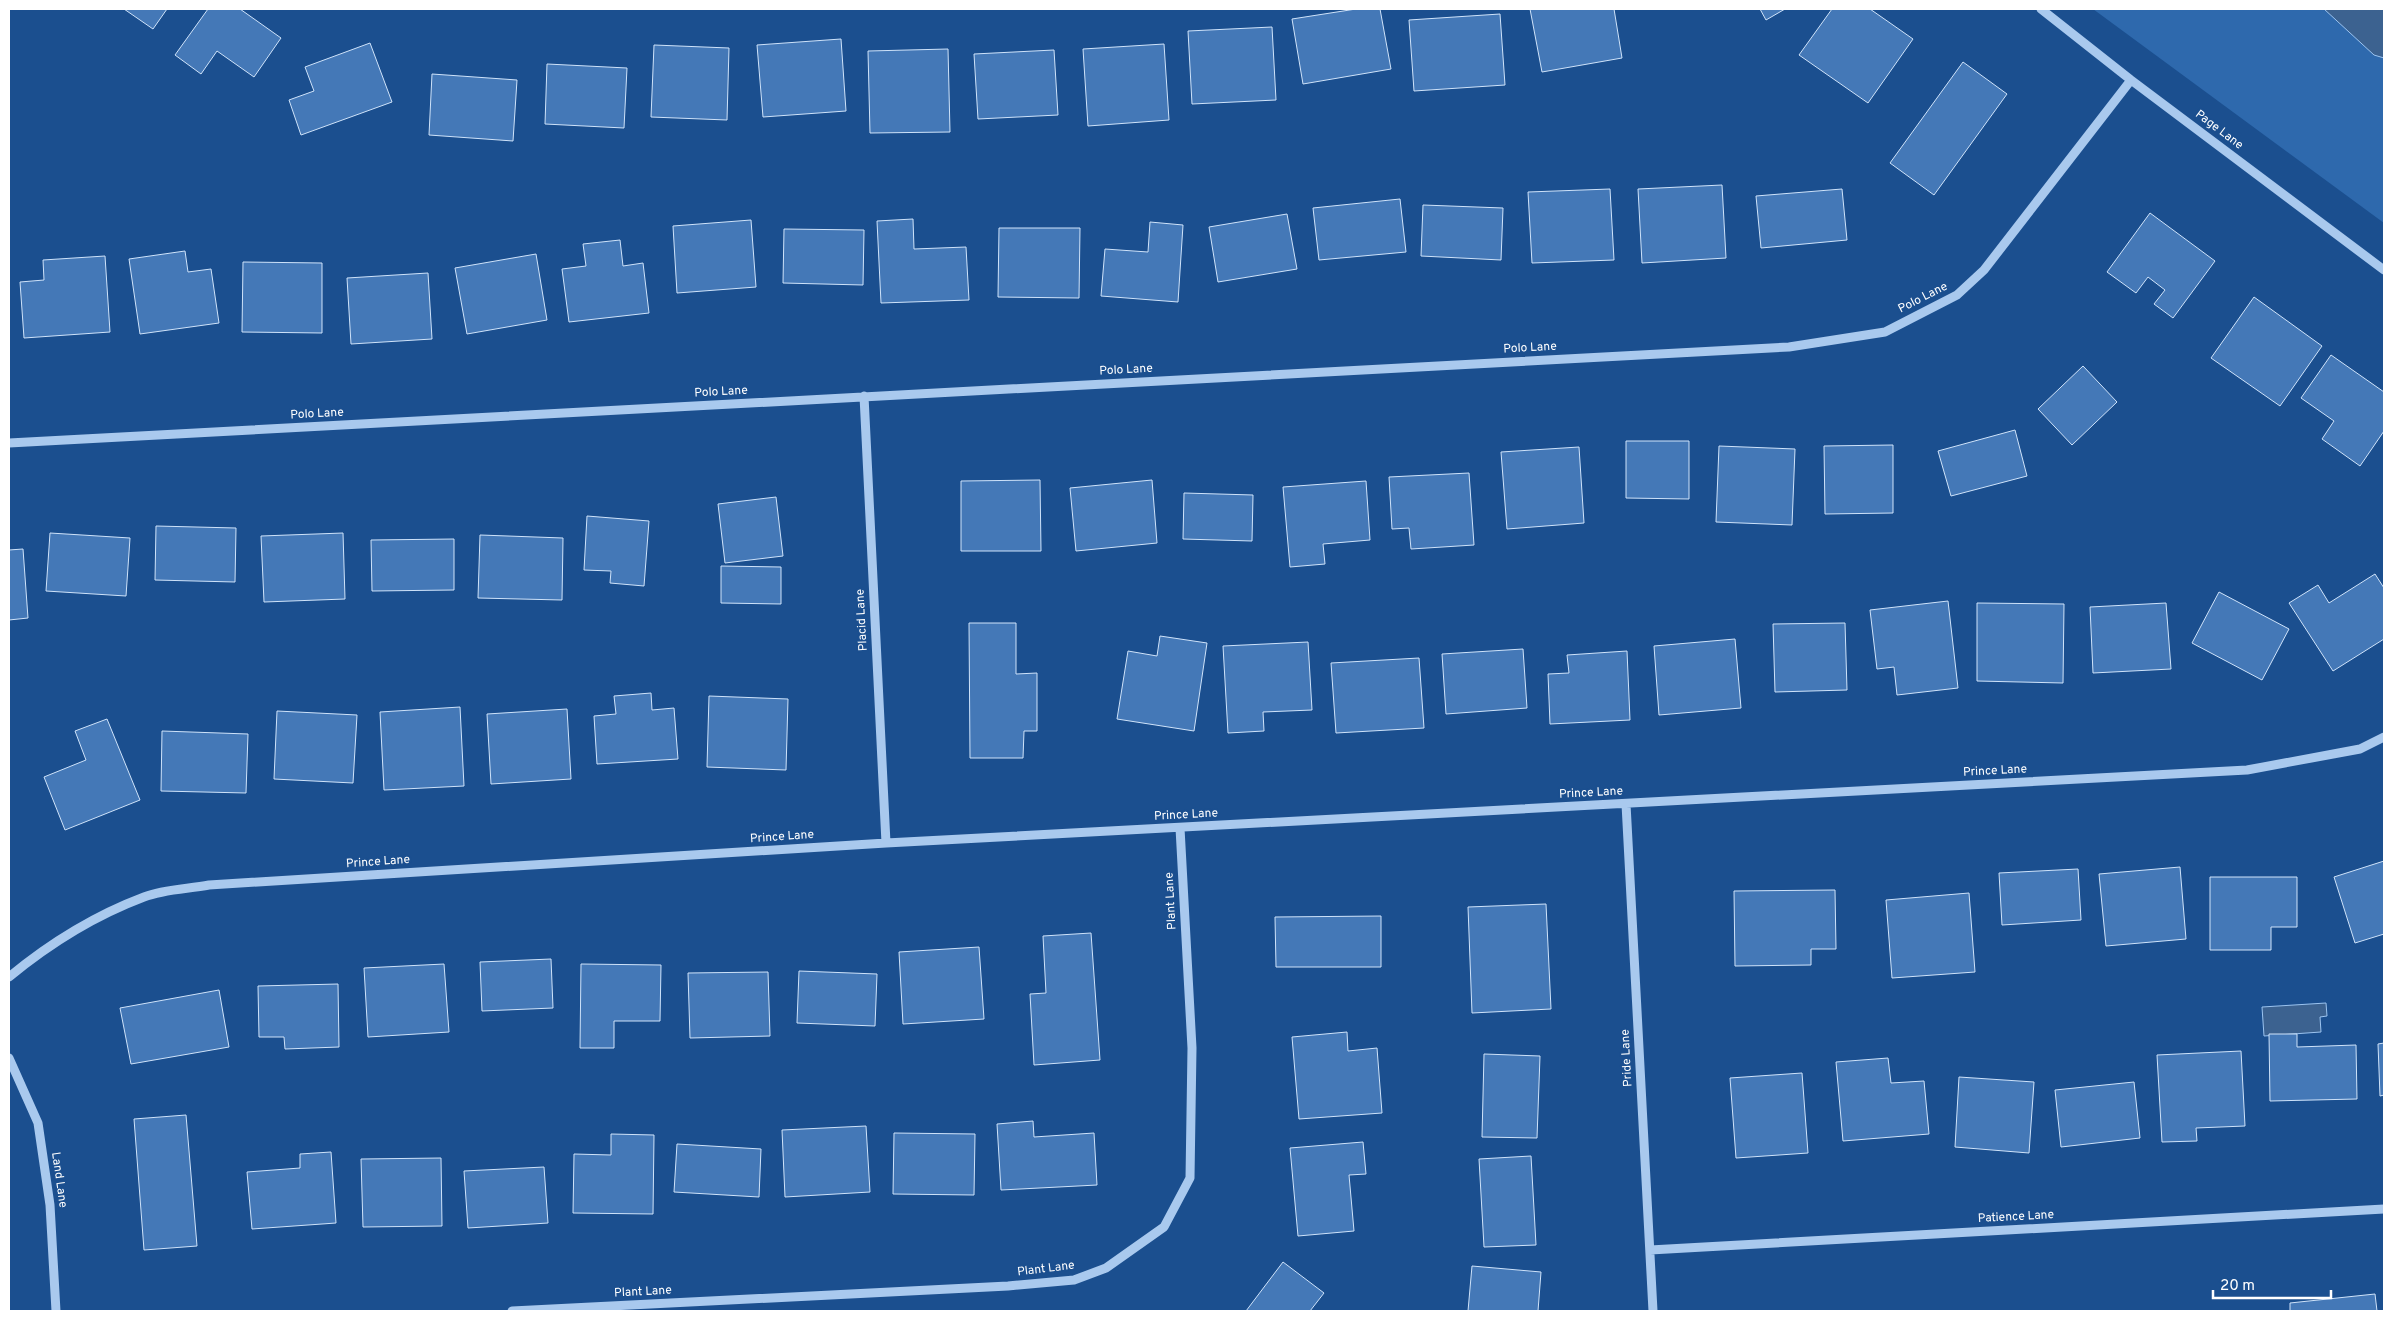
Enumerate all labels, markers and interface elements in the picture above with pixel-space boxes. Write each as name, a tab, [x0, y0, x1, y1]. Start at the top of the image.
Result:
street label: Page Lane	[2192, 107, 2246, 153]
street label: Polo Lane	[1896, 279, 1950, 317]
street label: Polo Lane	[1503, 339, 1557, 357]
street label: Polo Lane	[1099, 361, 1153, 379]
street label: Polo Lane	[694, 383, 748, 401]
street label: Polo Lane	[290, 405, 344, 423]
street label: Placid Lane	[852, 588, 872, 652]
street label: Prince Lane	[1963, 761, 2027, 781]
street label: Prince Lane	[1559, 783, 1623, 803]
street label: Prince Lane	[1154, 805, 1218, 825]
street label: Prince Lane	[749, 827, 815, 847]
street label: Prince Lane	[345, 852, 411, 872]
street label: Plant Lane	[1162, 872, 1180, 930]
street label: Pride Lane	[1617, 1029, 1637, 1087]
street label: Land Lane	[47, 1151, 71, 1209]
street label: Patience Lane	[1978, 1207, 2054, 1227]
street label: Plant Lane	[1016, 1258, 1076, 1280]
scale bar	[2213, 1268, 2330, 1300]
text: 20 m	[2220, 1277, 2255, 1296]
street label: Plant Lane	[614, 1283, 672, 1301]

